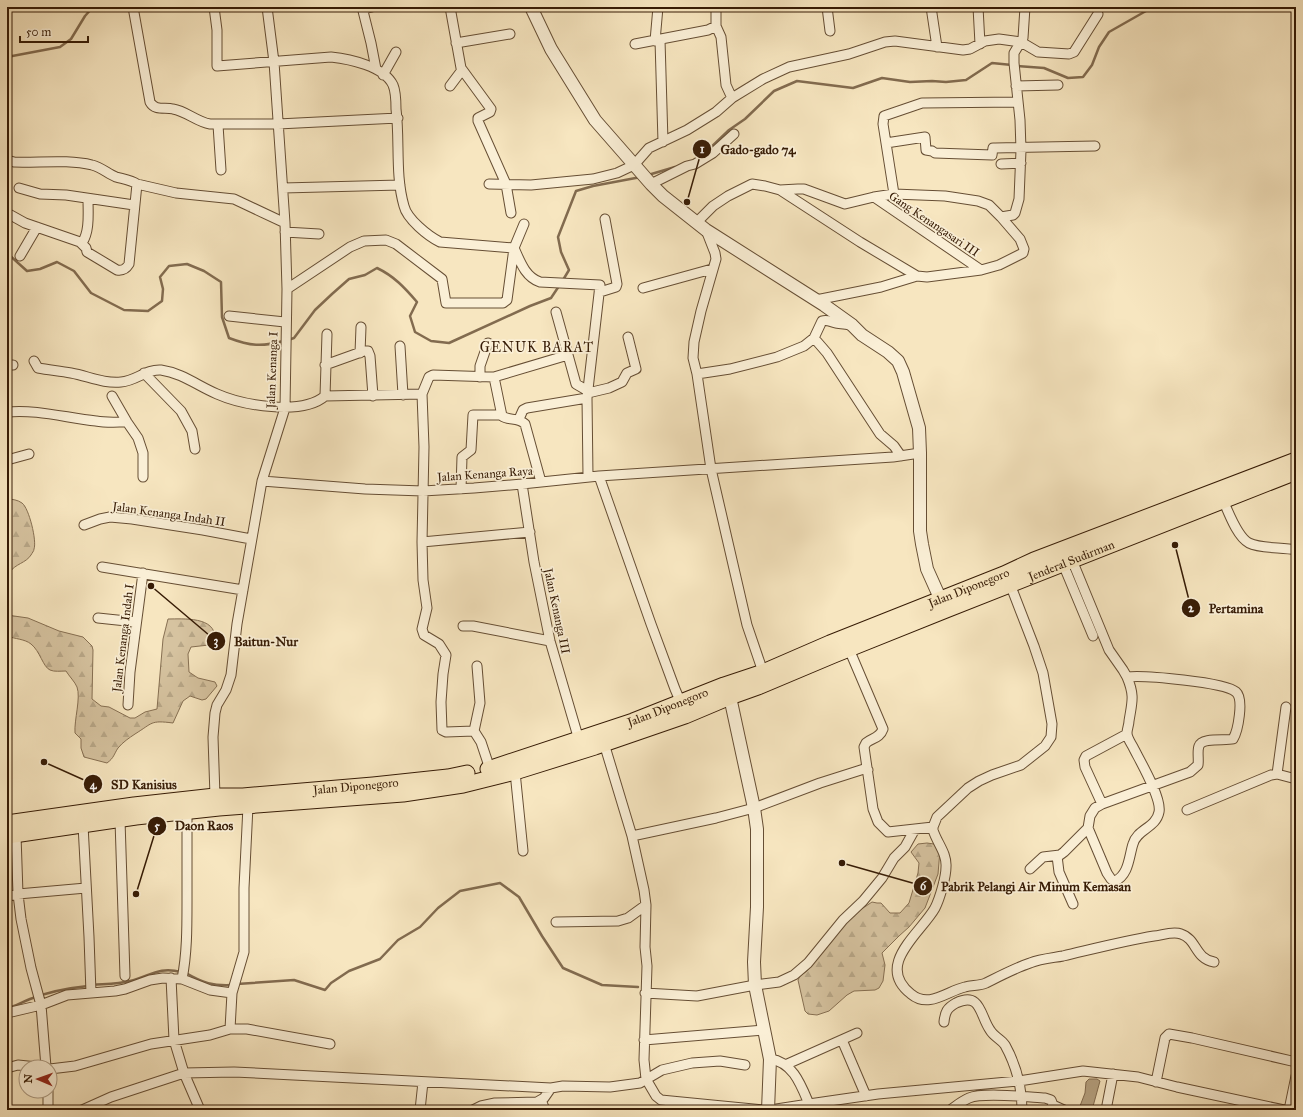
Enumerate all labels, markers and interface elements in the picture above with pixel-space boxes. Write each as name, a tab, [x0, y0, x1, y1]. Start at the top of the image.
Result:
scale bar	[20, 18, 88, 44]
text: 50 m	[26, 25, 51, 39]
callout: Gado-gado 74	[692, 136, 803, 161]
text: 1	[700, 142, 705, 156]
text: Gado-gado 74	[721, 142, 796, 158]
street label: Gang Kenangasari III	[886, 189, 982, 260]
street label: Jalan Kenanga I	[264, 331, 281, 411]
district label: GENUK BARAT	[480, 339, 594, 356]
street label: Jalan Kenanga Raya	[435, 464, 534, 485]
street label: Jalan Kenanga Indah II	[109, 499, 226, 530]
street label: Jenderal Sudirman	[1024, 537, 1117, 586]
street label: Jalan Kenanga III	[540, 565, 573, 655]
street label: Jalan Diponegoro	[924, 566, 1011, 612]
street label: Jalan Kenanga Indah I	[109, 583, 138, 695]
callout: Pertamina	[1181, 596, 1272, 621]
text: 2	[1188, 601, 1195, 615]
text: Pertamina	[1209, 601, 1264, 617]
callout: Baitun-Nur	[206, 629, 306, 654]
text: 3	[214, 634, 219, 649]
text: Baitun-Nur	[234, 634, 299, 650]
street label: Jalan Diponegoro	[624, 685, 710, 731]
callout: SD Kanisius	[83, 772, 185, 797]
street label: Jalan Diponegoro	[310, 775, 399, 798]
text: SD Kanisius	[111, 777, 177, 793]
text: 4	[90, 778, 98, 793]
callout: Daon Raos	[147, 813, 241, 838]
text: Daon Raos	[175, 818, 233, 834]
text: 5	[154, 819, 160, 833]
callout: Pabrik Pelangi Air Minum Kemasan	[913, 873, 1139, 898]
text: 6	[920, 879, 927, 893]
text: Pabrik Pelangi Air Minum Kemasan	[941, 879, 1131, 895]
north arrow	[18, 1059, 58, 1099]
text: N	[22, 1073, 35, 1084]

